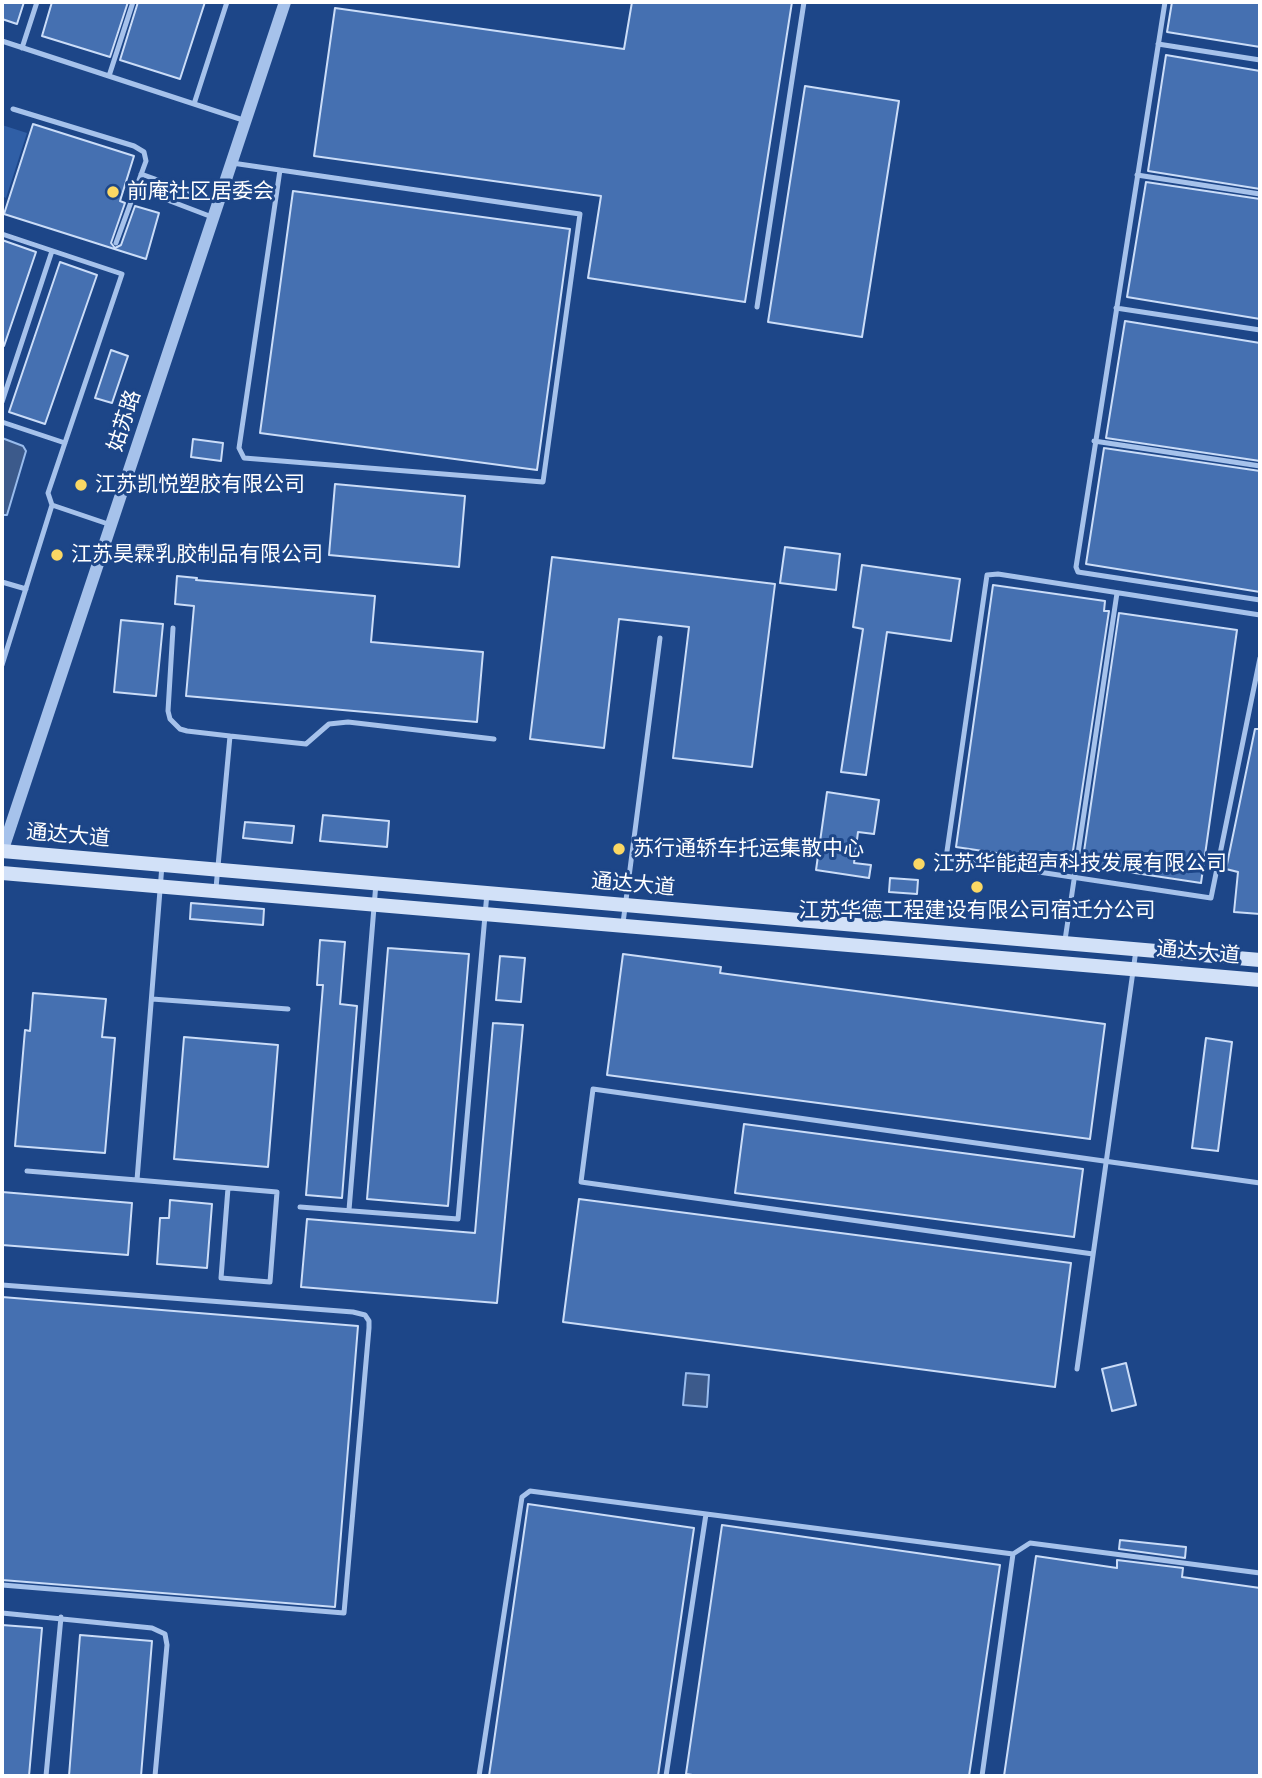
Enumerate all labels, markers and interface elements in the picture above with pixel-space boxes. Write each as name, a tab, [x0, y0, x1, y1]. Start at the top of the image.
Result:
place label: 前庵社区居委会	[127, 179, 274, 205]
marker: 前庵社区居委会	[105, 184, 121, 200]
street label: 姑苏路	[103, 387, 147, 455]
place label: 江苏凯悦塑胶有限公司	[95, 472, 305, 498]
marker: 江苏凯悦塑胶有限公司	[73, 477, 89, 493]
place label: 江苏昊霖乳胶制品有限公司	[71, 542, 323, 568]
marker: 江苏昊霖乳胶制品有限公司	[49, 547, 65, 563]
street label: 通达大道	[25, 820, 111, 852]
place label: 苏行通轿车托运集散中心	[633, 836, 864, 862]
marker: 苏行通轿车托运集散中心	[611, 841, 627, 857]
place label: 江苏华能超声科技发展有限公司	[933, 851, 1227, 877]
marker: 江苏华能超声科技发展有限公司	[911, 856, 927, 872]
street label: 通达大道	[590, 869, 676, 901]
marker: 江苏华德工程建设有限公司宿迁分公司	[969, 879, 985, 895]
place label: 江苏华德工程建设有限公司宿迁分公司	[799, 898, 1155, 924]
street label: 通达大道	[1155, 937, 1241, 969]

